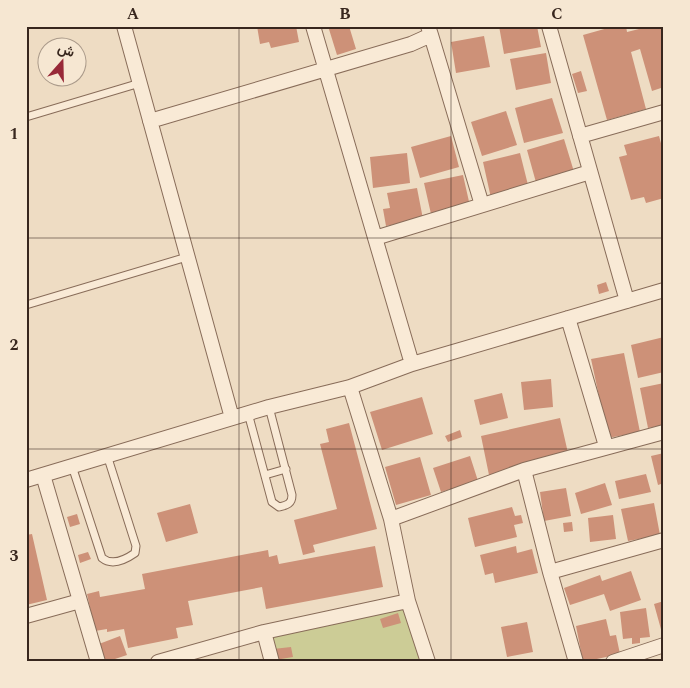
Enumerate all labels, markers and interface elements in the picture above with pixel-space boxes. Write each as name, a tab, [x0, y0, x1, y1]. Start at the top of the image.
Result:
text: A	[127, 2, 140, 26]
text: B	[339, 2, 351, 26]
text: C	[551, 2, 563, 26]
north arrow	[38, 38, 88, 88]
text: ش	[55, 38, 78, 63]
text: 1	[10, 122, 18, 146]
text: 2	[10, 333, 19, 357]
text: 3	[10, 544, 19, 568]

